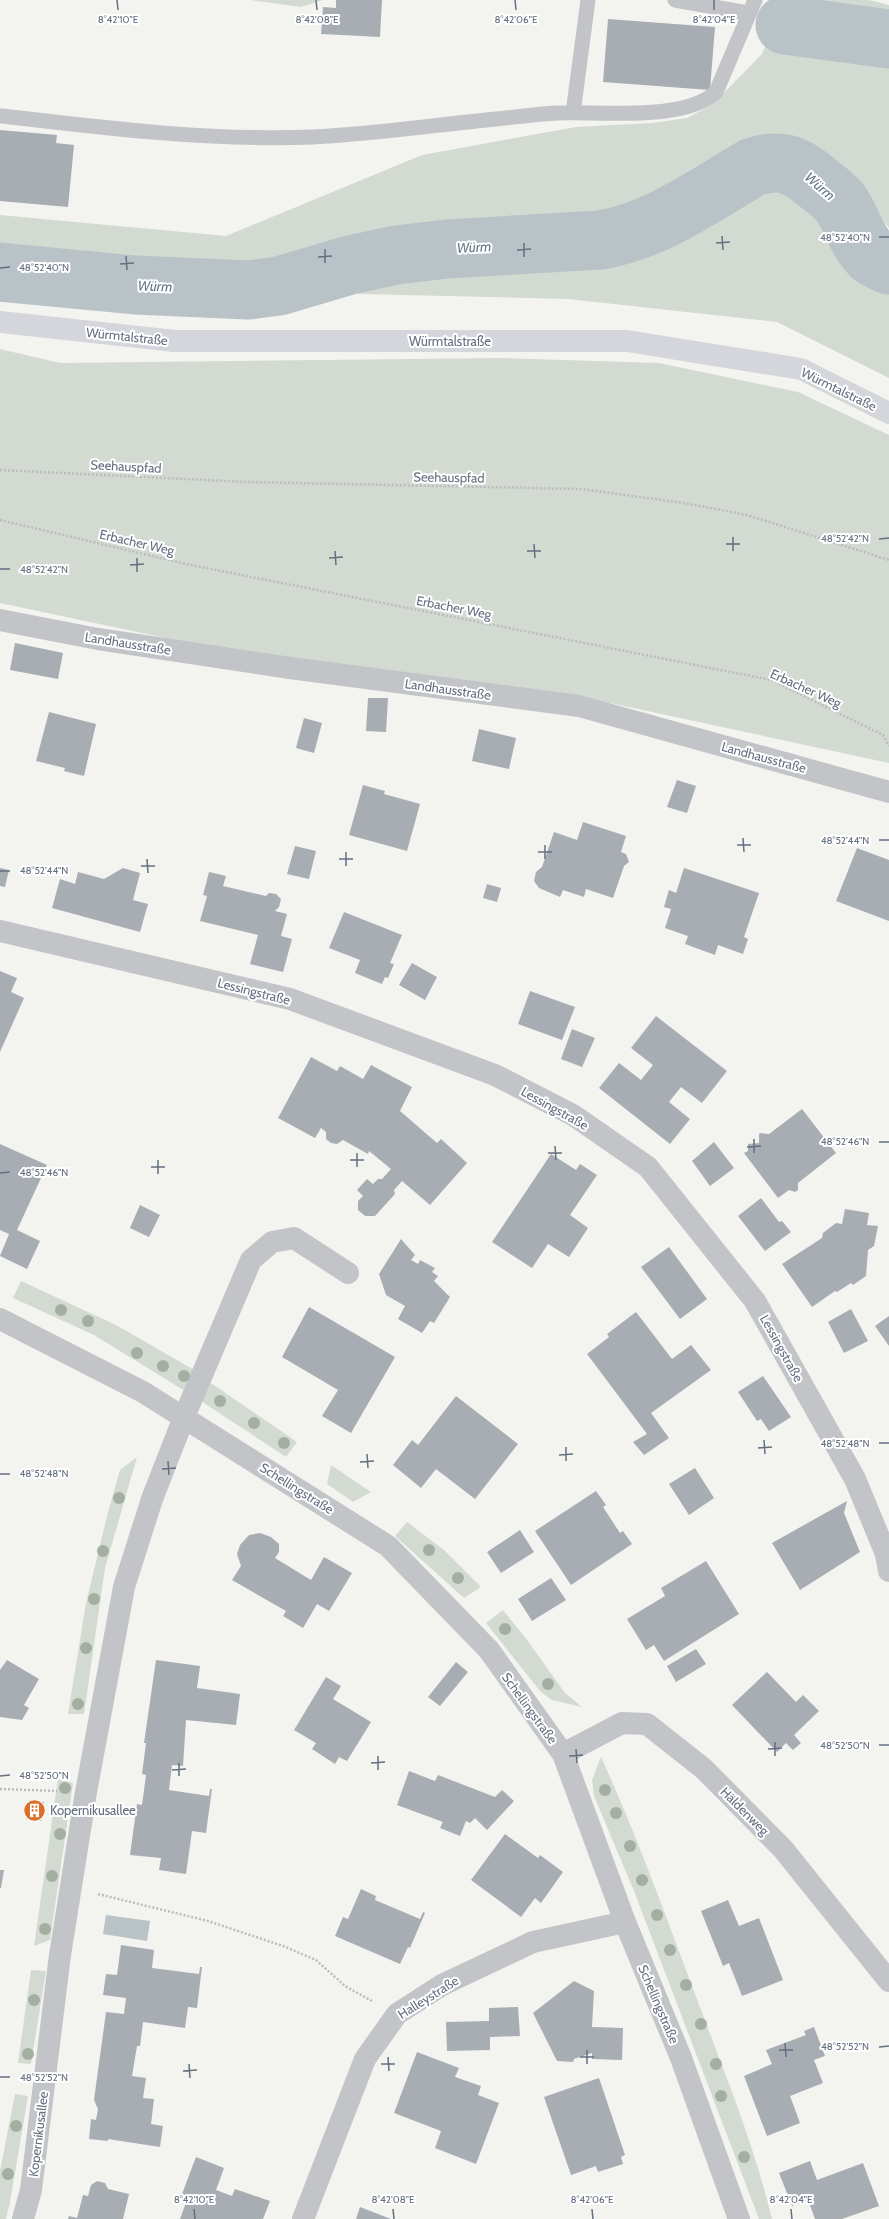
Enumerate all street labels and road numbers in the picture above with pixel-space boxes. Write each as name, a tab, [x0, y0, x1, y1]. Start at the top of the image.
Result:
street label: Würmtalstraße	[85, 324, 169, 348]
street label: Würmtalstraße	[409, 333, 491, 349]
street label: Würmtalstraße	[799, 364, 880, 414]
street label: Seehauspfad	[90, 456, 162, 476]
street label: Seehauspfad	[413, 468, 485, 486]
street label: Erbacher Weg	[98, 526, 176, 558]
street label: Erbacher Weg	[415, 592, 493, 622]
street label: Landhausstraße	[84, 628, 172, 658]
street label: Erbacher Weg	[768, 665, 845, 711]
street label: Landhausstraße	[404, 675, 492, 703]
street label: Landhausstraße	[720, 738, 808, 776]
street label: Lessingstraße	[216, 974, 292, 1008]
street label: Lessingstraße	[519, 1083, 592, 1133]
street label: Lessingstraße	[757, 1312, 807, 1385]
street label: Schellingstraße	[257, 1459, 337, 1517]
street label: Schellingstraße	[499, 1669, 561, 1747]
street label: Häldenweg	[717, 1783, 773, 1839]
street label: Schellingstraße	[635, 1962, 683, 2046]
street label: Halleystraße	[395, 1972, 462, 2022]
street label: Kopernikusallee	[25, 2090, 51, 2178]

